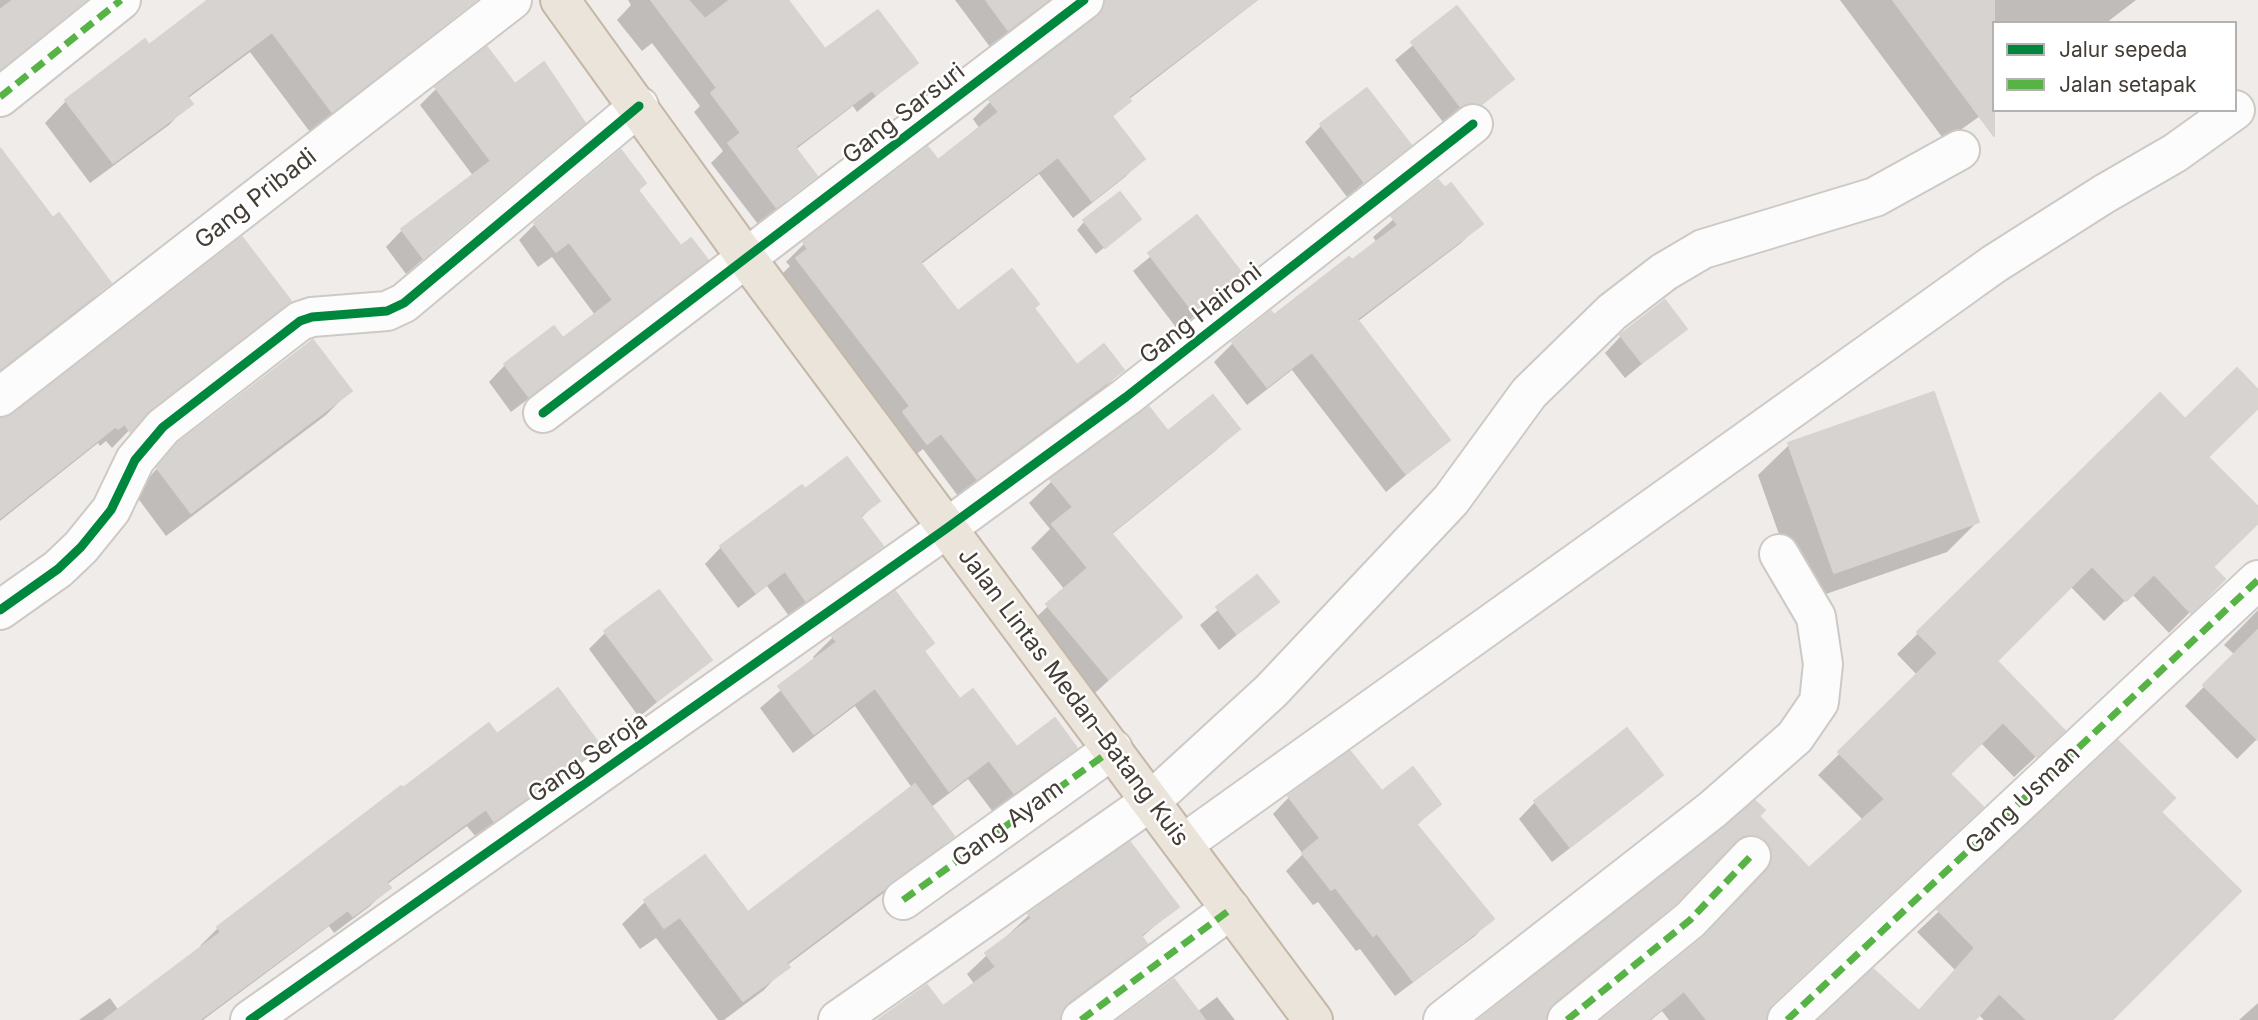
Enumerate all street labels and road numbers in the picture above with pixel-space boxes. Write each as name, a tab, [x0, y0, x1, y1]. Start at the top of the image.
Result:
street label: Gang Sarsuri	[837, 57, 971, 171]
street label: Gang Pribadi	[189, 143, 323, 255]
street label: Gang Haironi	[1134, 257, 1268, 371]
street label: Jalan Lintas Medan–Batang Kuis	[951, 542, 1195, 852]
street label: Gang Seroja	[523, 706, 653, 810]
street label: Gang Usman	[1960, 740, 2086, 860]
street label: Gang Ayam	[947, 774, 1069, 874]

